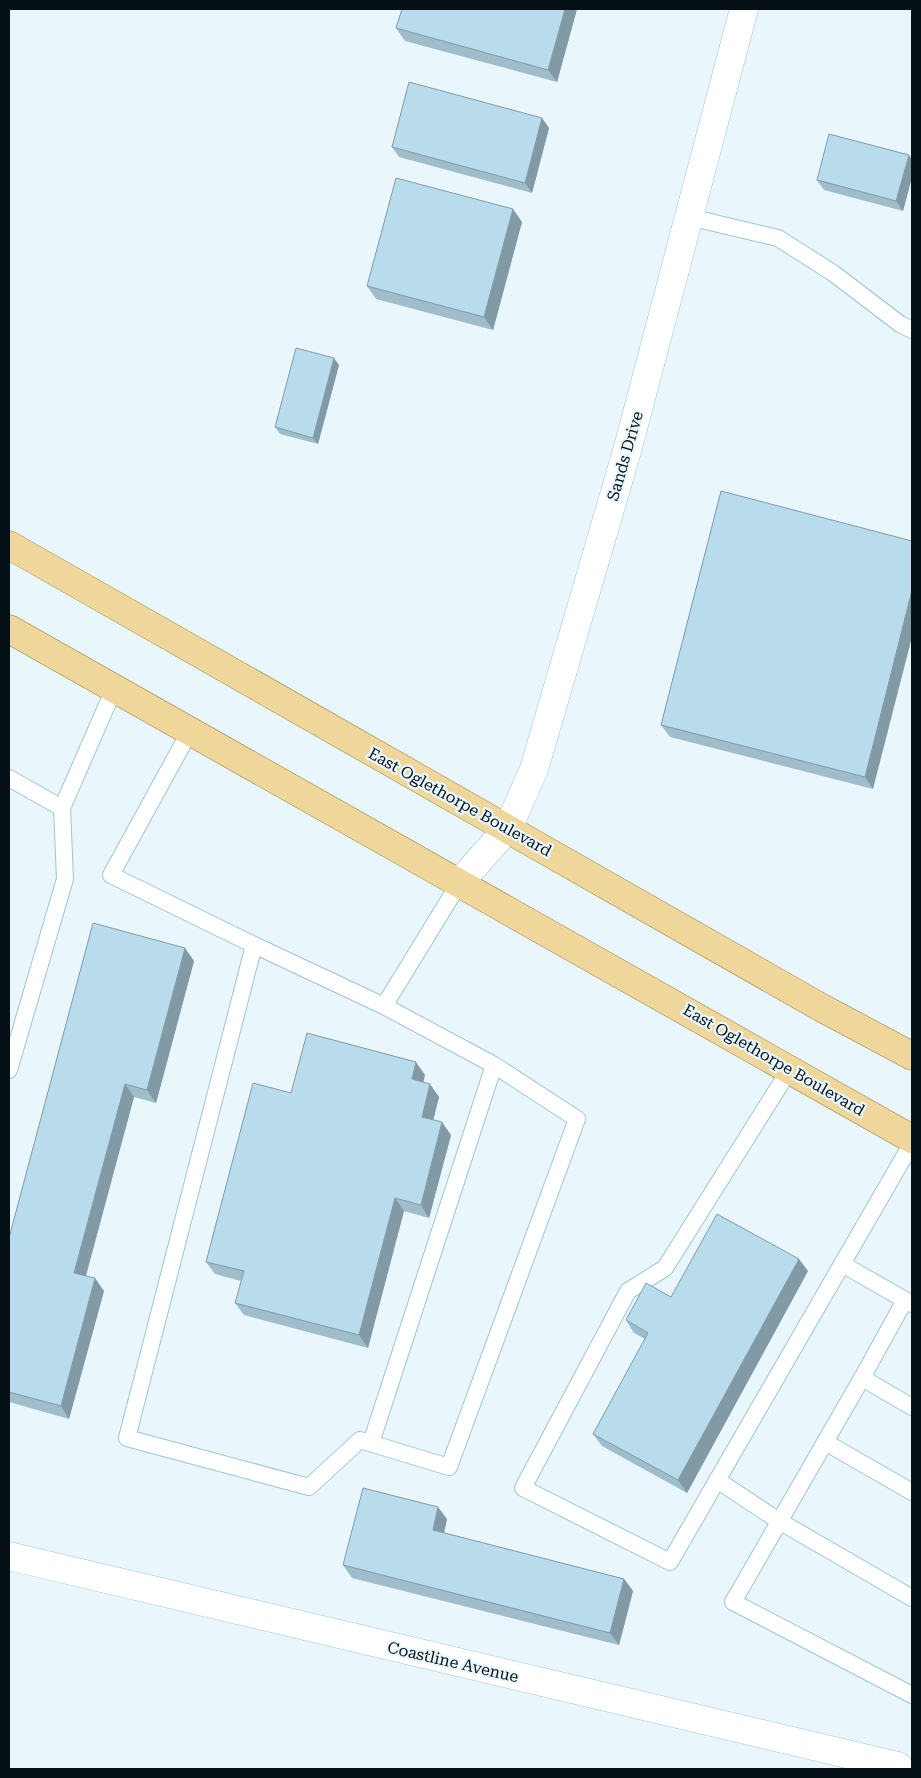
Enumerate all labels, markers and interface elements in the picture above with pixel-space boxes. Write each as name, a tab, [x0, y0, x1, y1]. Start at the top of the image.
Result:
street label: Sands Drive	[603, 409, 647, 503]
street label: East Oglethorpe Boulevard	[365, 744, 555, 860]
street label: East Oglethorpe Boulevard	[680, 1000, 868, 1120]
street label: Coastline Avenue	[386, 1638, 521, 1686]

